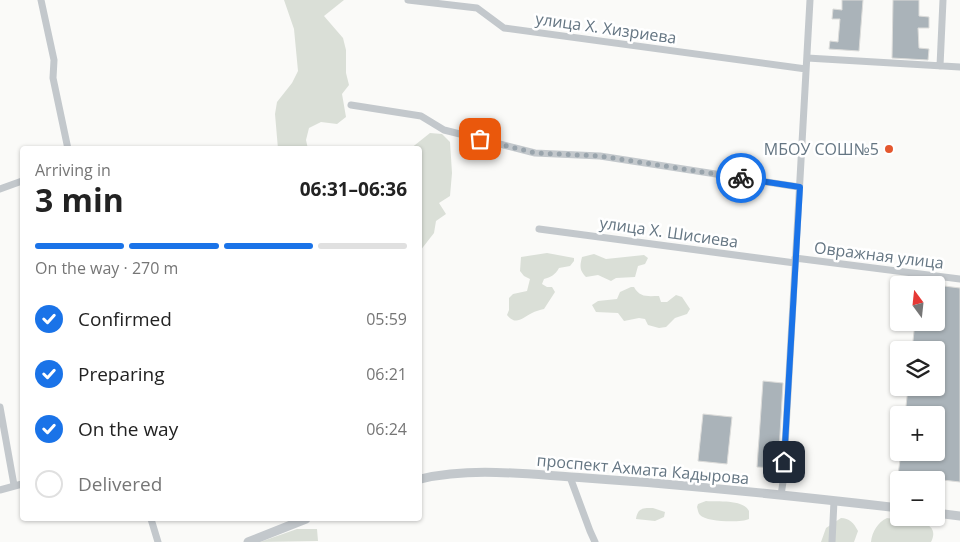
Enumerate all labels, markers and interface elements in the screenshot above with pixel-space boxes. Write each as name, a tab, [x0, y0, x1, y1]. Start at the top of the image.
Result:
street label: улица Х. Хизриева	[534, 7, 678, 49]
pin	[459, 118, 501, 160]
icon: bag	[466, 125, 494, 153]
place label: МБОУ СОШ№5	[764, 138, 879, 160]
marker: МБОУ СОШ№5	[883, 143, 895, 155]
courier	[716, 153, 766, 203]
text: Arriving in	[35, 159, 111, 181]
icon: bike	[727, 164, 755, 192]
text: 06:31–06:36	[300, 176, 407, 202]
text: 3 min	[35, 178, 124, 221]
street label: улица Х. Шисиева	[598, 211, 740, 253]
street label: Овражная улица	[813, 236, 945, 274]
text: On the way · 270 m	[35, 257, 178, 279]
north arrow	[890, 276, 945, 331]
map controls	[890, 276, 945, 526]
icon: check	[35, 305, 63, 333]
text: Confirmed	[78, 306, 172, 332]
text: 05:59	[366, 308, 407, 330]
button: layers	[890, 341, 945, 396]
icon: check	[35, 360, 63, 388]
text: Preparing	[78, 361, 165, 387]
text: 06:21	[366, 363, 407, 385]
button: +	[890, 406, 945, 461]
icon: check	[35, 415, 63, 443]
text: On the way	[78, 416, 178, 442]
text: 06:24	[366, 418, 407, 440]
pin	[763, 441, 805, 483]
icon: home	[770, 448, 798, 476]
street label: проспект Ахмата Кадырова	[536, 449, 750, 489]
text: Delivered	[78, 471, 162, 497]
button: −	[890, 471, 945, 526]

